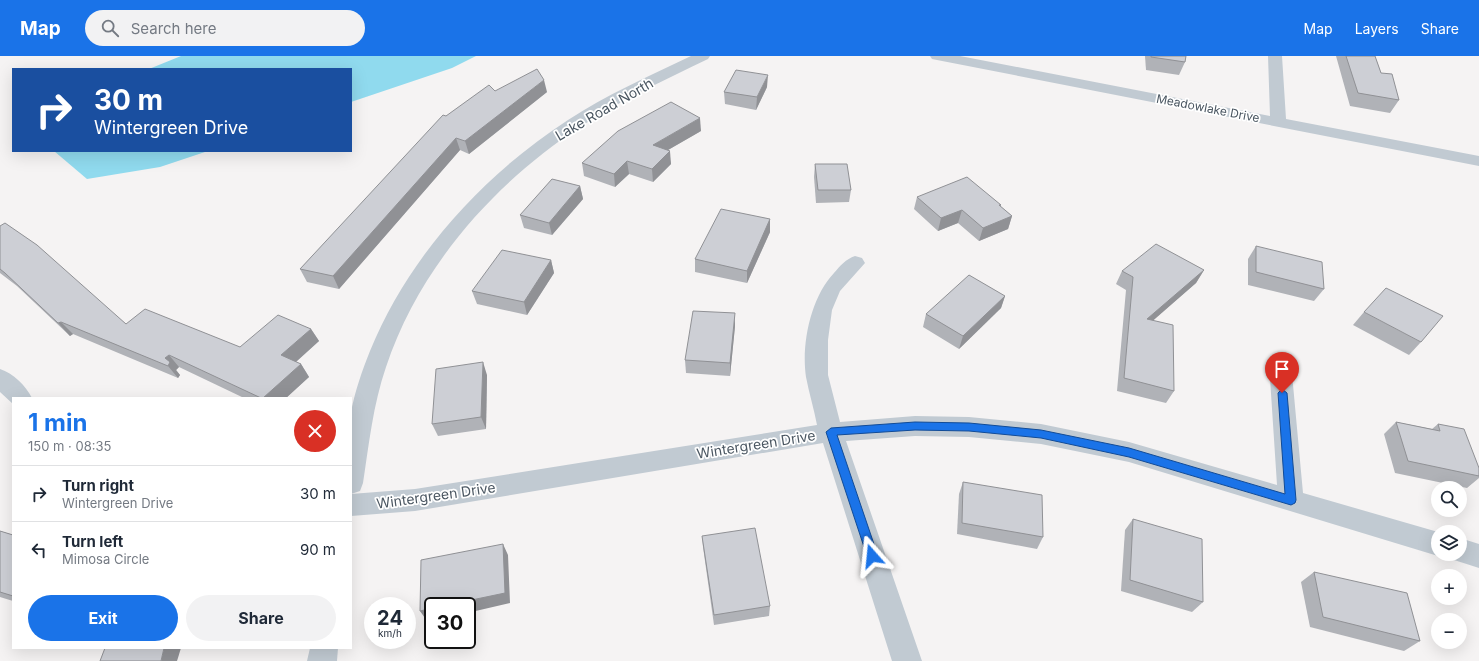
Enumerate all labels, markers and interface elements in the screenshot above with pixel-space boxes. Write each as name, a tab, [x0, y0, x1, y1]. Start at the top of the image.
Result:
search box	[85, 10, 365, 46]
text: Map	[20, 17, 61, 40]
icon: search	[99, 17, 121, 39]
text: Search here	[131, 19, 216, 38]
text: Map	[1304, 20, 1333, 37]
text: Layers	[1355, 20, 1399, 37]
text: Share	[1421, 20, 1459, 37]
street label: Lake Road North	[552, 74, 656, 144]
text: 30 m	[94, 83, 163, 117]
icon: right	[28, 84, 80, 136]
street label: Meadowlake Drive	[1155, 91, 1261, 125]
text: Wintergreen Drive	[94, 117, 248, 138]
pin	[1265, 352, 1299, 393]
icon: arrive	[1271, 358, 1293, 380]
text: 1 min	[28, 408, 87, 437]
button: close	[294, 410, 336, 452]
street label: Wintergreen Drive	[695, 426, 817, 462]
text: 150 m · 08:35	[28, 438, 111, 454]
text: Turn right	[62, 476, 134, 495]
street label: Wintergreen Drive	[375, 478, 497, 512]
map controls	[1431, 481, 1467, 649]
button: search	[1431, 481, 1467, 517]
icon: right	[28, 483, 50, 505]
text: 30 m	[300, 484, 336, 503]
text: Wintergreen Drive	[62, 495, 173, 511]
button: layers	[1431, 525, 1467, 561]
text: Turn left	[62, 532, 123, 551]
position arrow	[851, 535, 893, 577]
icon: left	[28, 539, 50, 561]
text: 90 m	[300, 540, 336, 559]
text: Mimosa Circle	[62, 551, 149, 567]
button: +	[1431, 569, 1467, 605]
button: Exit	[28, 595, 178, 641]
button: Share	[186, 595, 336, 641]
speed limit sign: 30	[424, 597, 476, 649]
text: 24	[377, 606, 403, 630]
button: −	[1431, 613, 1467, 649]
text: km/h	[378, 627, 402, 639]

